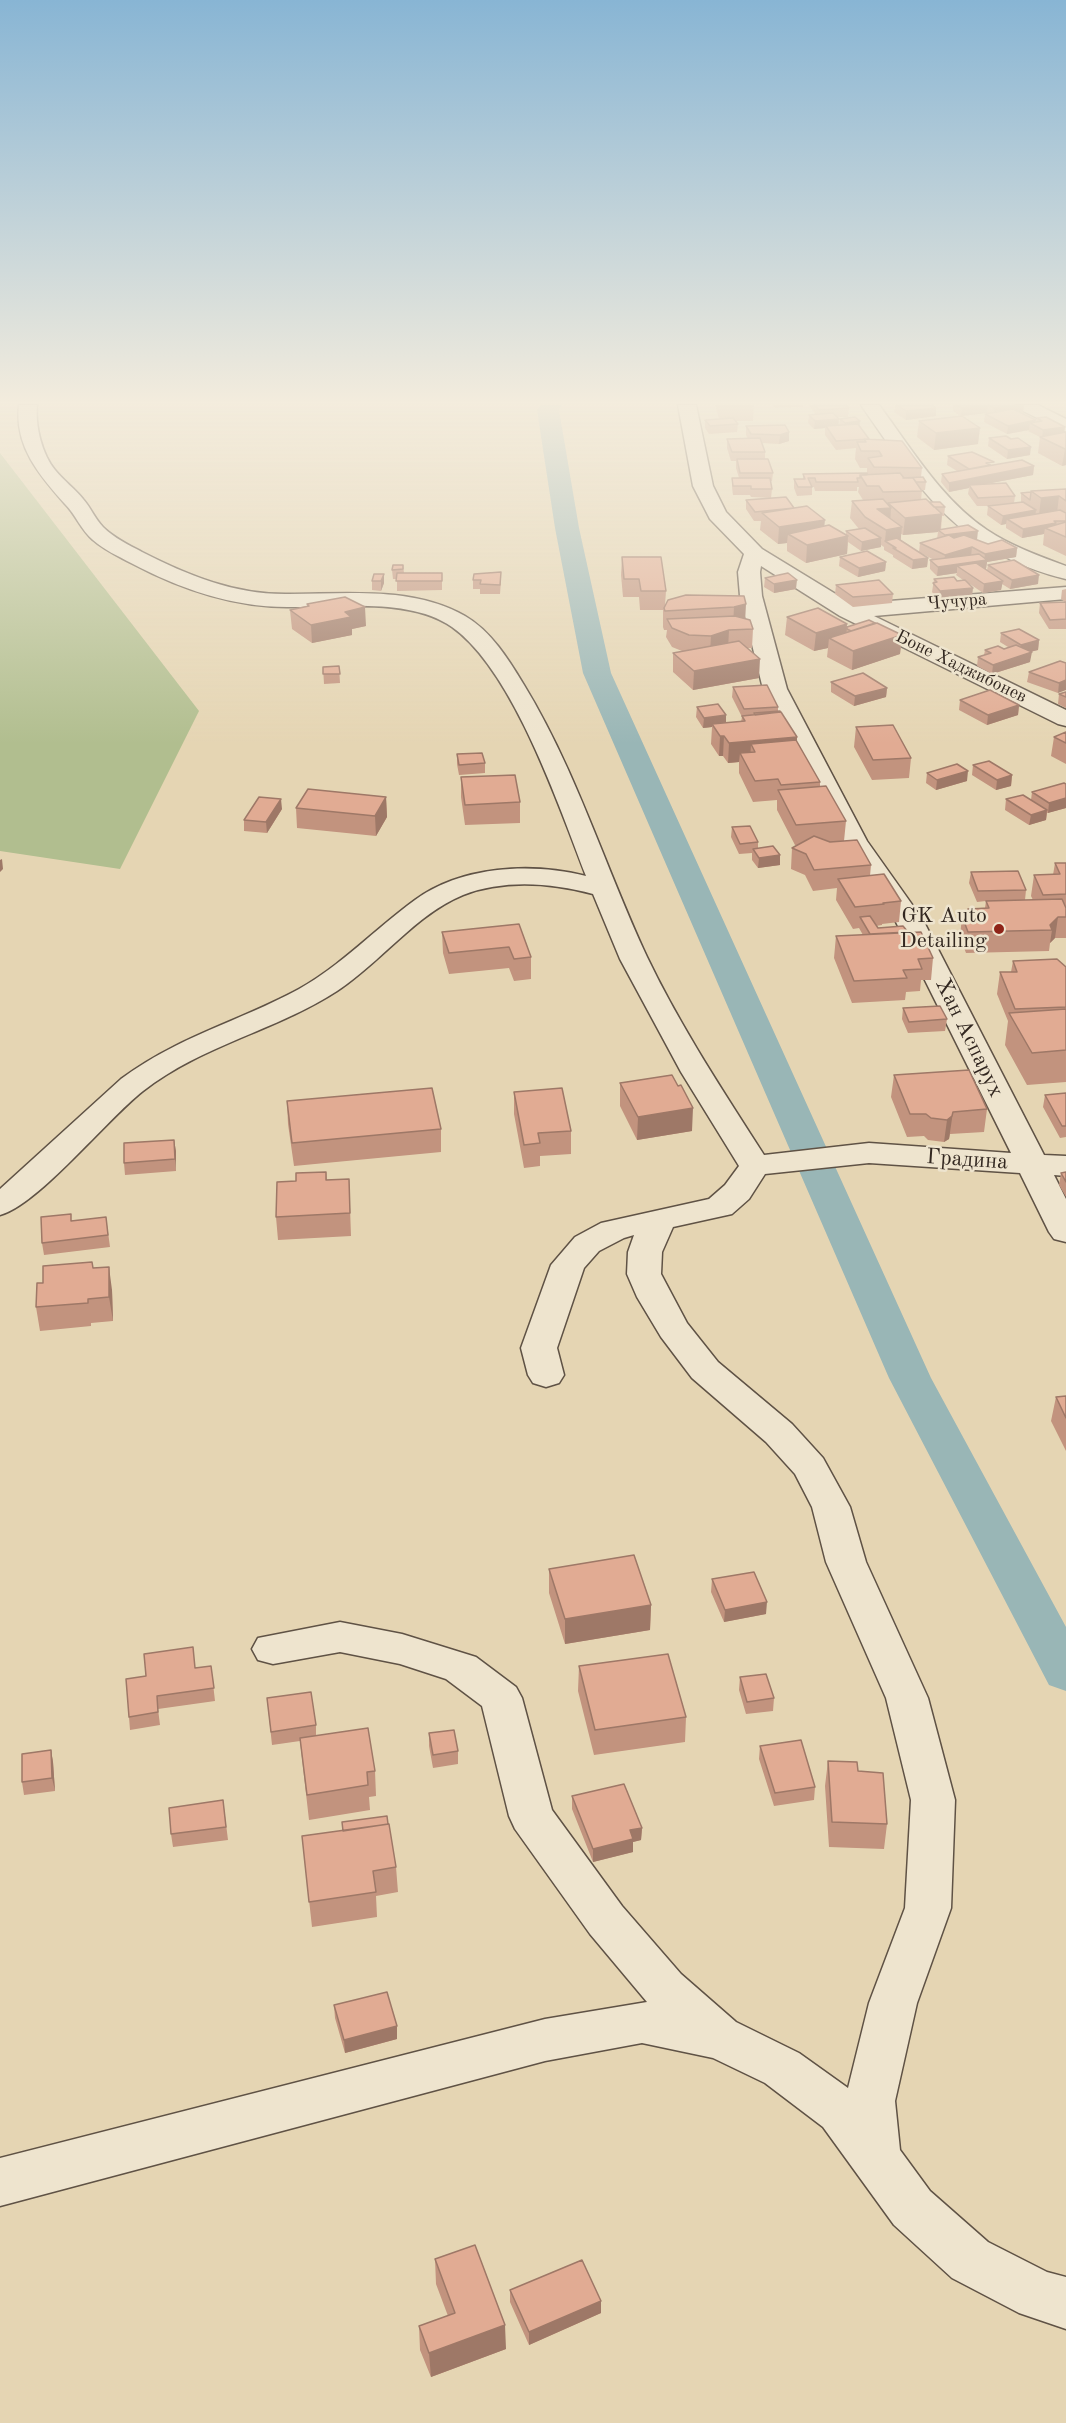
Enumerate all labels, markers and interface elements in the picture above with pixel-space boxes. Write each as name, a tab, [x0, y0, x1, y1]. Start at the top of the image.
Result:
street label: Чучура	[926, 589, 988, 615]
street label: Боне Хаджибонев	[892, 626, 1030, 708]
place label: GK Auto Detailing	[900, 903, 987, 954]
marker: GK Auto Detailing	[992, 922, 1006, 936]
street label: Хан Аспарух	[929, 974, 1009, 1102]
street label: Градина	[925, 1144, 1009, 1176]

